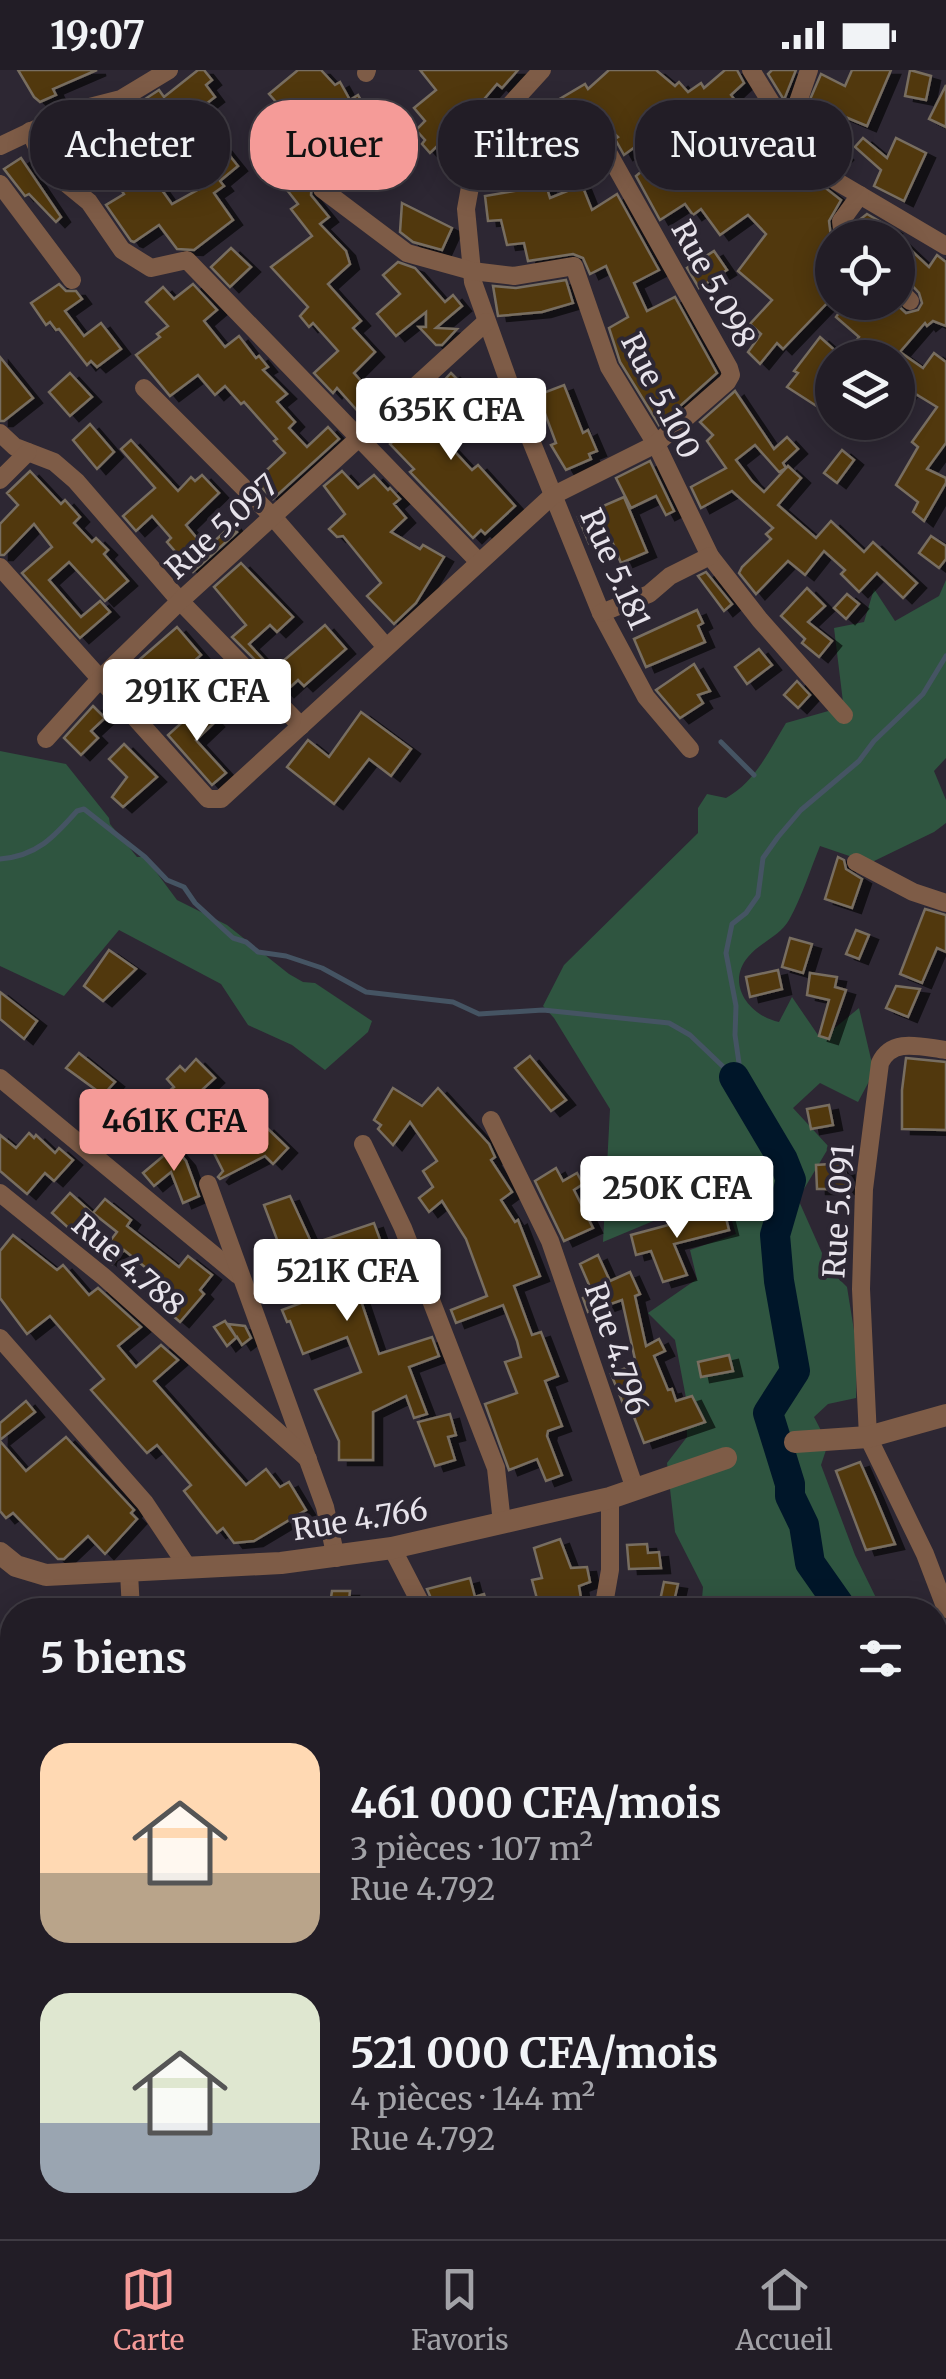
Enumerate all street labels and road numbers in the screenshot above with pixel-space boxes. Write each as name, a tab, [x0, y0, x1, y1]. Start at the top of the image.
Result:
street label: Rue 5.098	[663, 213, 764, 354]
street label: Rue 5.100	[613, 326, 709, 465]
street label: Rue 5.097	[157, 466, 285, 587]
street label: Rue 5.181	[573, 502, 659, 635]
street label: Rue 5.091	[814, 1143, 862, 1279]
street label: Rue 4.788	[65, 1205, 193, 1323]
street label: Rue 4.796	[577, 1277, 657, 1420]
street label: Rue 4.766	[290, 1490, 430, 1548]

